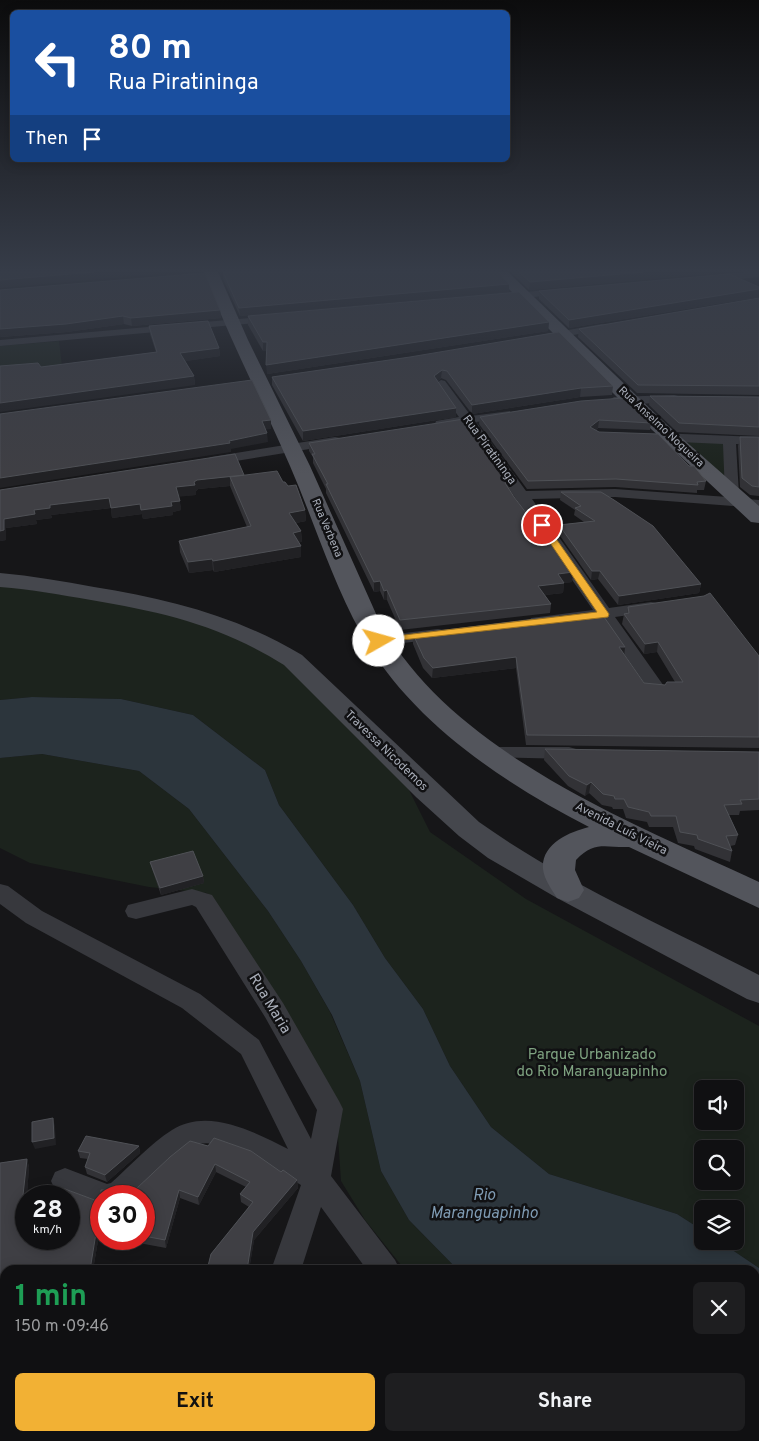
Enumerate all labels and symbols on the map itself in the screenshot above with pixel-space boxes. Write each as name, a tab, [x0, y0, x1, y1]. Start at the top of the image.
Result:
street label: Rua Anselmo Nogueira	[615, 384, 707, 470]
street label: Rua Piratininga	[458, 412, 520, 488]
street label: Rua Verbena	[308, 497, 346, 560]
pin	[521, 504, 563, 546]
position arrow	[352, 614, 404, 666]
street label: Travessa Nicodemos	[341, 707, 431, 795]
street label: Avenida Luís Vieira	[572, 799, 670, 859]
street label: Rua Maria	[244, 970, 294, 1038]
park label: Parque Urbanizado do Rio Maranguapinho	[517, 1046, 667, 1082]
speed limit sign: 30	[90, 1185, 155, 1250]
water label: Rio Maranguapinho	[430, 1186, 538, 1224]

